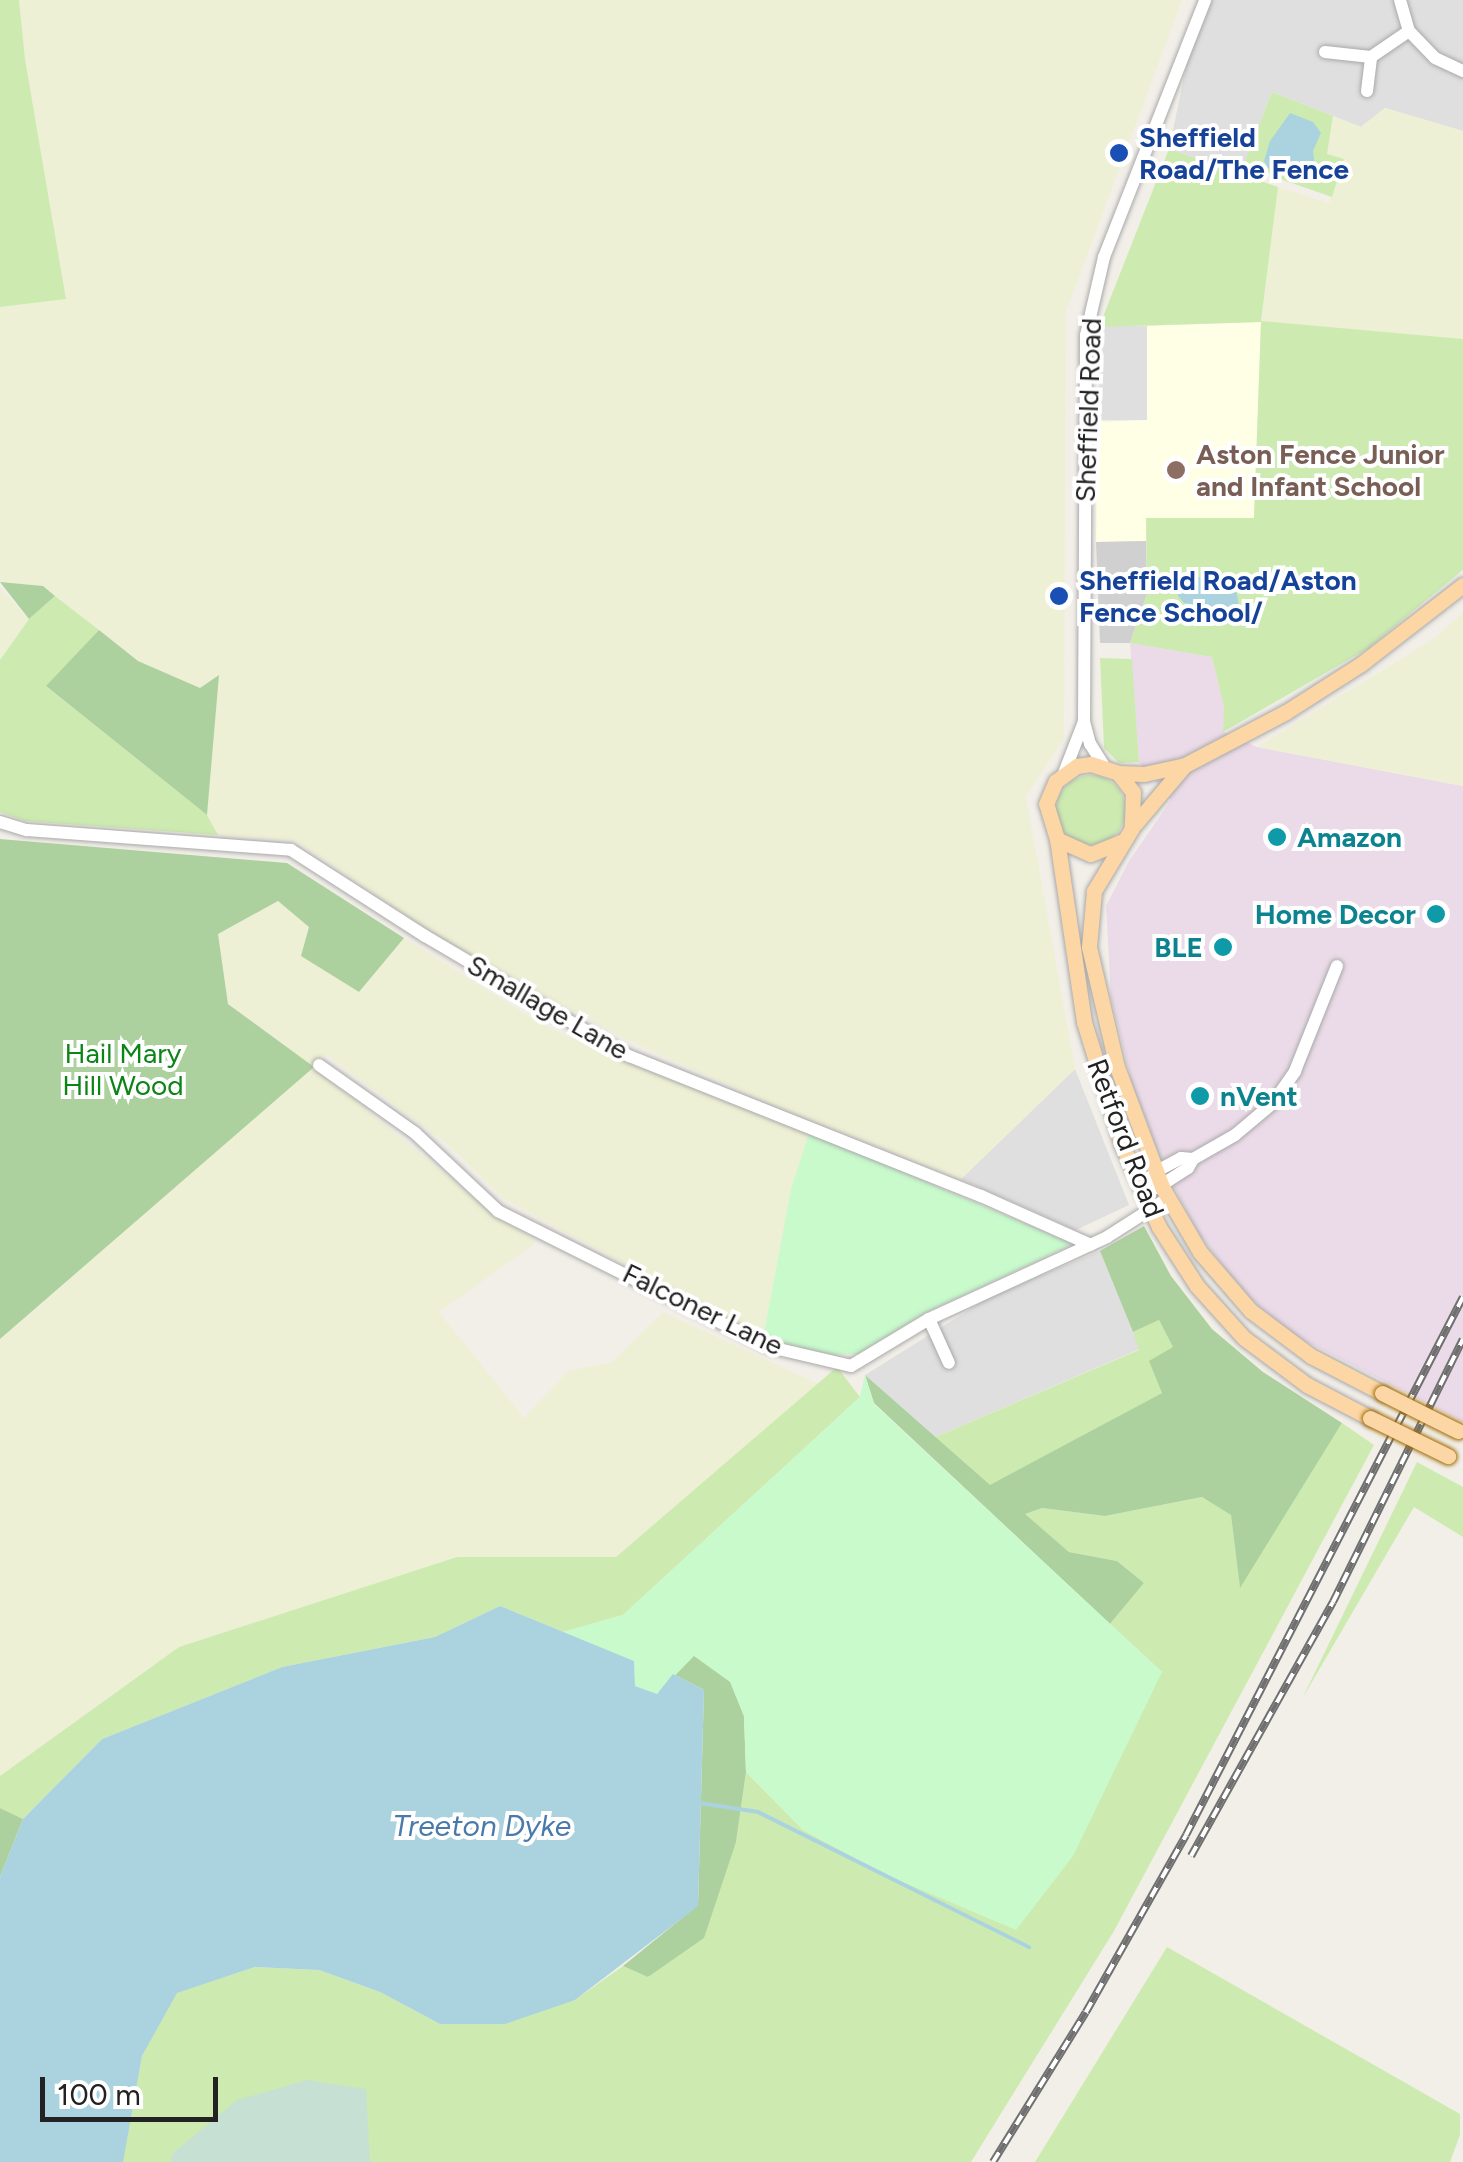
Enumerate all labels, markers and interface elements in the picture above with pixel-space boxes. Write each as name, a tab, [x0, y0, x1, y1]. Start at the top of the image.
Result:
place label: Sheffield Road/The Fence	[1139, 120, 1349, 186]
marker: Sheffield Road/The Fence	[1108, 142, 1130, 164]
street label: Sheffield Road	[1068, 317, 1108, 503]
place label: Aston Fence Junior and Infant School	[1196, 437, 1445, 503]
marker: Aston Fence Junior and Infant School	[1165, 459, 1187, 481]
place label: Sheffield Road/Aston Fence School/	[1079, 563, 1357, 629]
marker: Sheffield Road/Aston Fence School/	[1048, 585, 1070, 607]
place label: Amazon	[1297, 820, 1402, 854]
marker: Amazon	[1266, 826, 1288, 848]
place label: Home Decor	[1255, 897, 1416, 931]
marker: Home Decor	[1425, 903, 1447, 925]
place label: BLE	[1154, 930, 1203, 964]
marker: BLE	[1212, 936, 1234, 958]
street label: Smallage Lane	[462, 947, 634, 1067]
park label: Hail Mary Hill Wood	[62, 1036, 184, 1102]
street label: Retford Road	[1080, 1054, 1172, 1222]
place label: nVent	[1220, 1079, 1298, 1113]
marker: nVent	[1189, 1085, 1211, 1107]
street label: Falconer Lane	[617, 1256, 789, 1362]
water label: Treeton Dyke	[393, 1808, 571, 1844]
scale bar	[45, 2057, 222, 2119]
text: 100 m	[57, 2076, 141, 2113]

